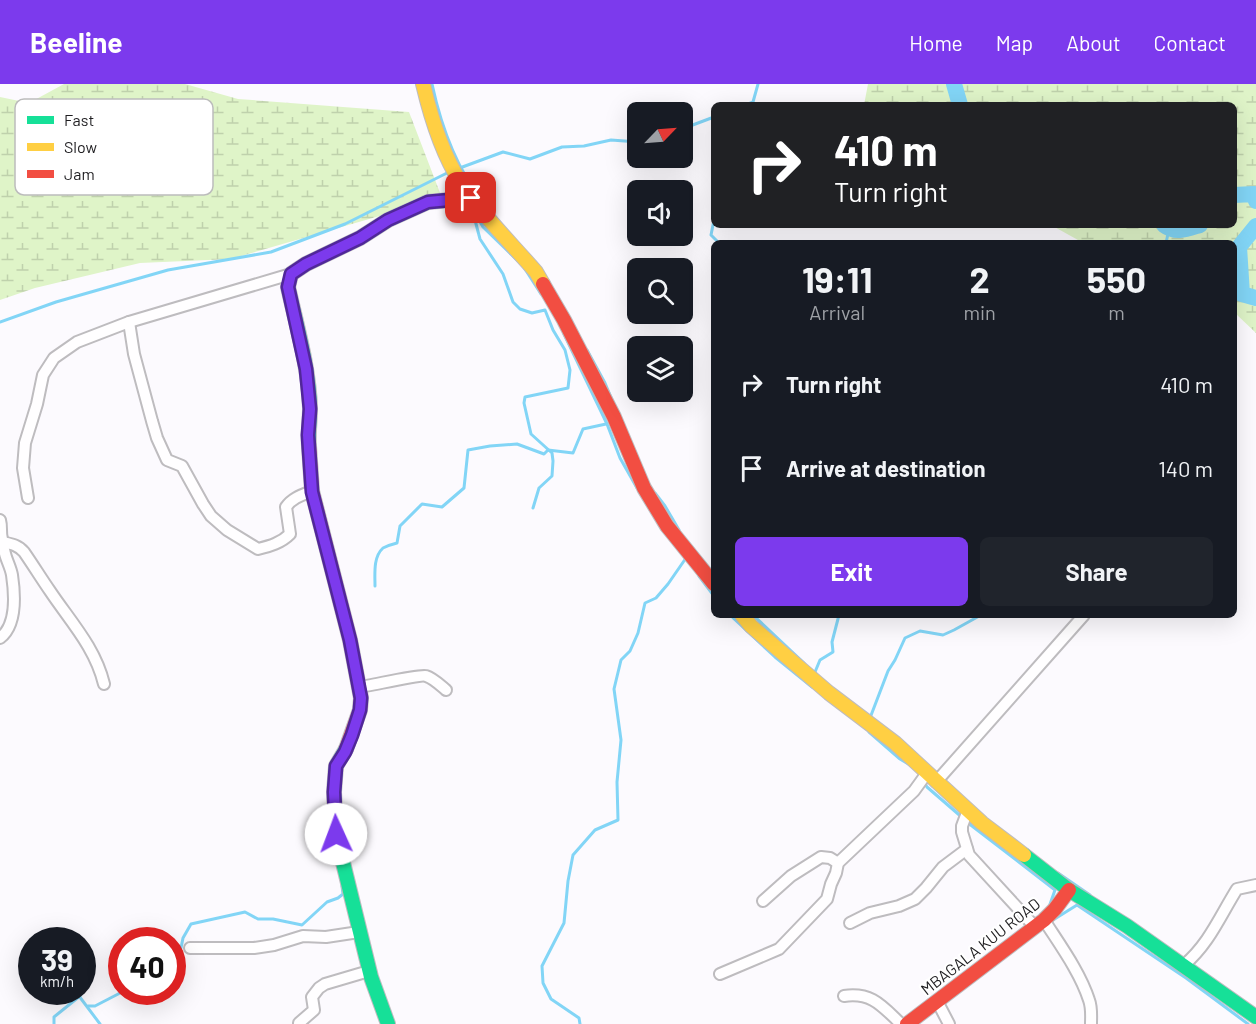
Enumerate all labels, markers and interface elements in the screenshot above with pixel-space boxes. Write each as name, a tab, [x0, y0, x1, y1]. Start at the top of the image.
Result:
text: Beeline	[30, 25, 122, 59]
text: Home	[909, 30, 963, 55]
text: Map	[996, 30, 1033, 55]
text: About	[1066, 30, 1121, 55]
text: Contact	[1154, 30, 1226, 55]
legend	[15, 99, 213, 195]
north arrow	[627, 102, 693, 168]
map controls	[627, 102, 693, 402]
text: Fast	[64, 110, 94, 129]
text: 410 m	[834, 124, 938, 174]
icon: right	[735, 126, 813, 204]
text: Slow	[64, 137, 97, 156]
text: Jam	[64, 164, 95, 183]
pin	[445, 172, 496, 223]
text: Turn right	[834, 175, 948, 207]
button: sound	[627, 180, 693, 246]
icon: arrive	[454, 181, 487, 214]
text: 19:11	[802, 257, 873, 300]
text: 2	[970, 257, 990, 300]
text: 550	[1087, 257, 1146, 300]
button: search	[627, 258, 693, 324]
text: Arrival	[809, 300, 865, 324]
text: min	[963, 300, 996, 324]
text: m	[1108, 300, 1125, 324]
button: layers	[627, 336, 693, 402]
icon: right	[735, 368, 768, 401]
text: Turn right	[786, 371, 881, 397]
text: 410 m	[1160, 371, 1213, 397]
icon: arrive	[735, 452, 768, 485]
text: Arrive at destination	[786, 455, 985, 481]
text: 140 m	[1158, 455, 1213, 481]
button: Exit	[735, 537, 968, 606]
button: Share	[980, 537, 1213, 606]
position arrow	[304, 802, 368, 866]
street label: MBAGALA KUU ROAD	[917, 894, 1043, 998]
speed limit sign: 40	[108, 927, 186, 1005]
text: 39	[41, 941, 73, 977]
text: km/h	[40, 972, 74, 990]

